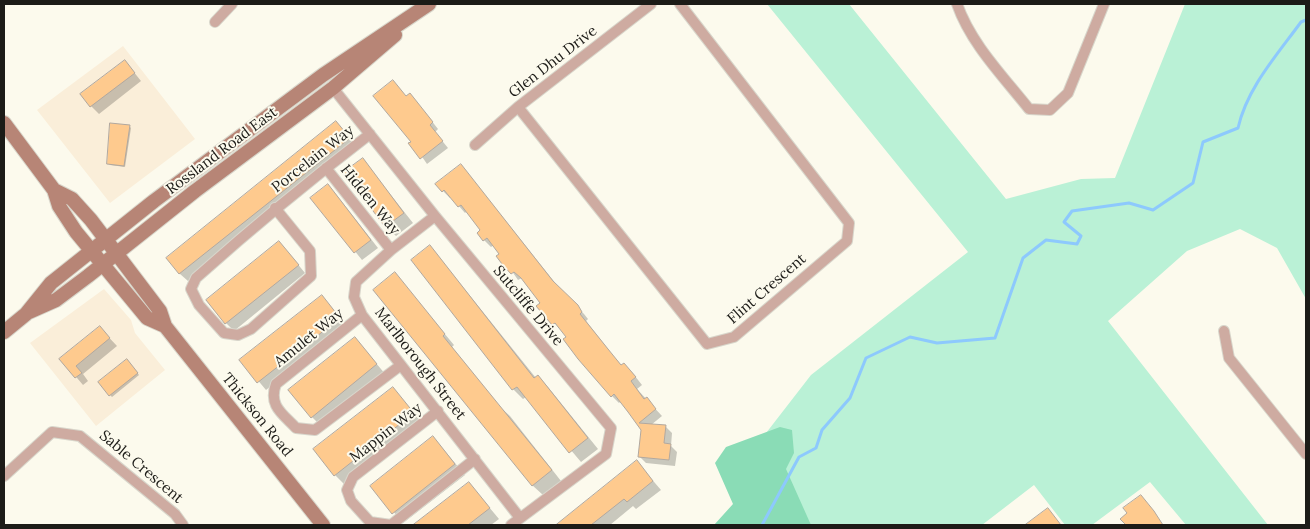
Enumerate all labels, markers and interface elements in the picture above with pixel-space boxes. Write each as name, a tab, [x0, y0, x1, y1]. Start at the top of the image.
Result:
street label: Glen Dhu Drive	[505, 22, 601, 102]
street label: Rossland Road East	[163, 103, 281, 199]
street label: Porcelain Way	[268, 121, 358, 197]
street label: Hidden Way	[336, 161, 404, 239]
street label: Flint Crescent	[724, 250, 810, 328]
street label: Sutcliffe Drive	[489, 262, 567, 350]
street label: Marlborough Street	[371, 304, 469, 424]
street label: Amulet Way	[271, 305, 347, 371]
street label: Thickson Road	[218, 370, 296, 460]
street label: Mappin Way	[346, 399, 426, 467]
street label: Sable Crescent	[95, 427, 187, 507]

